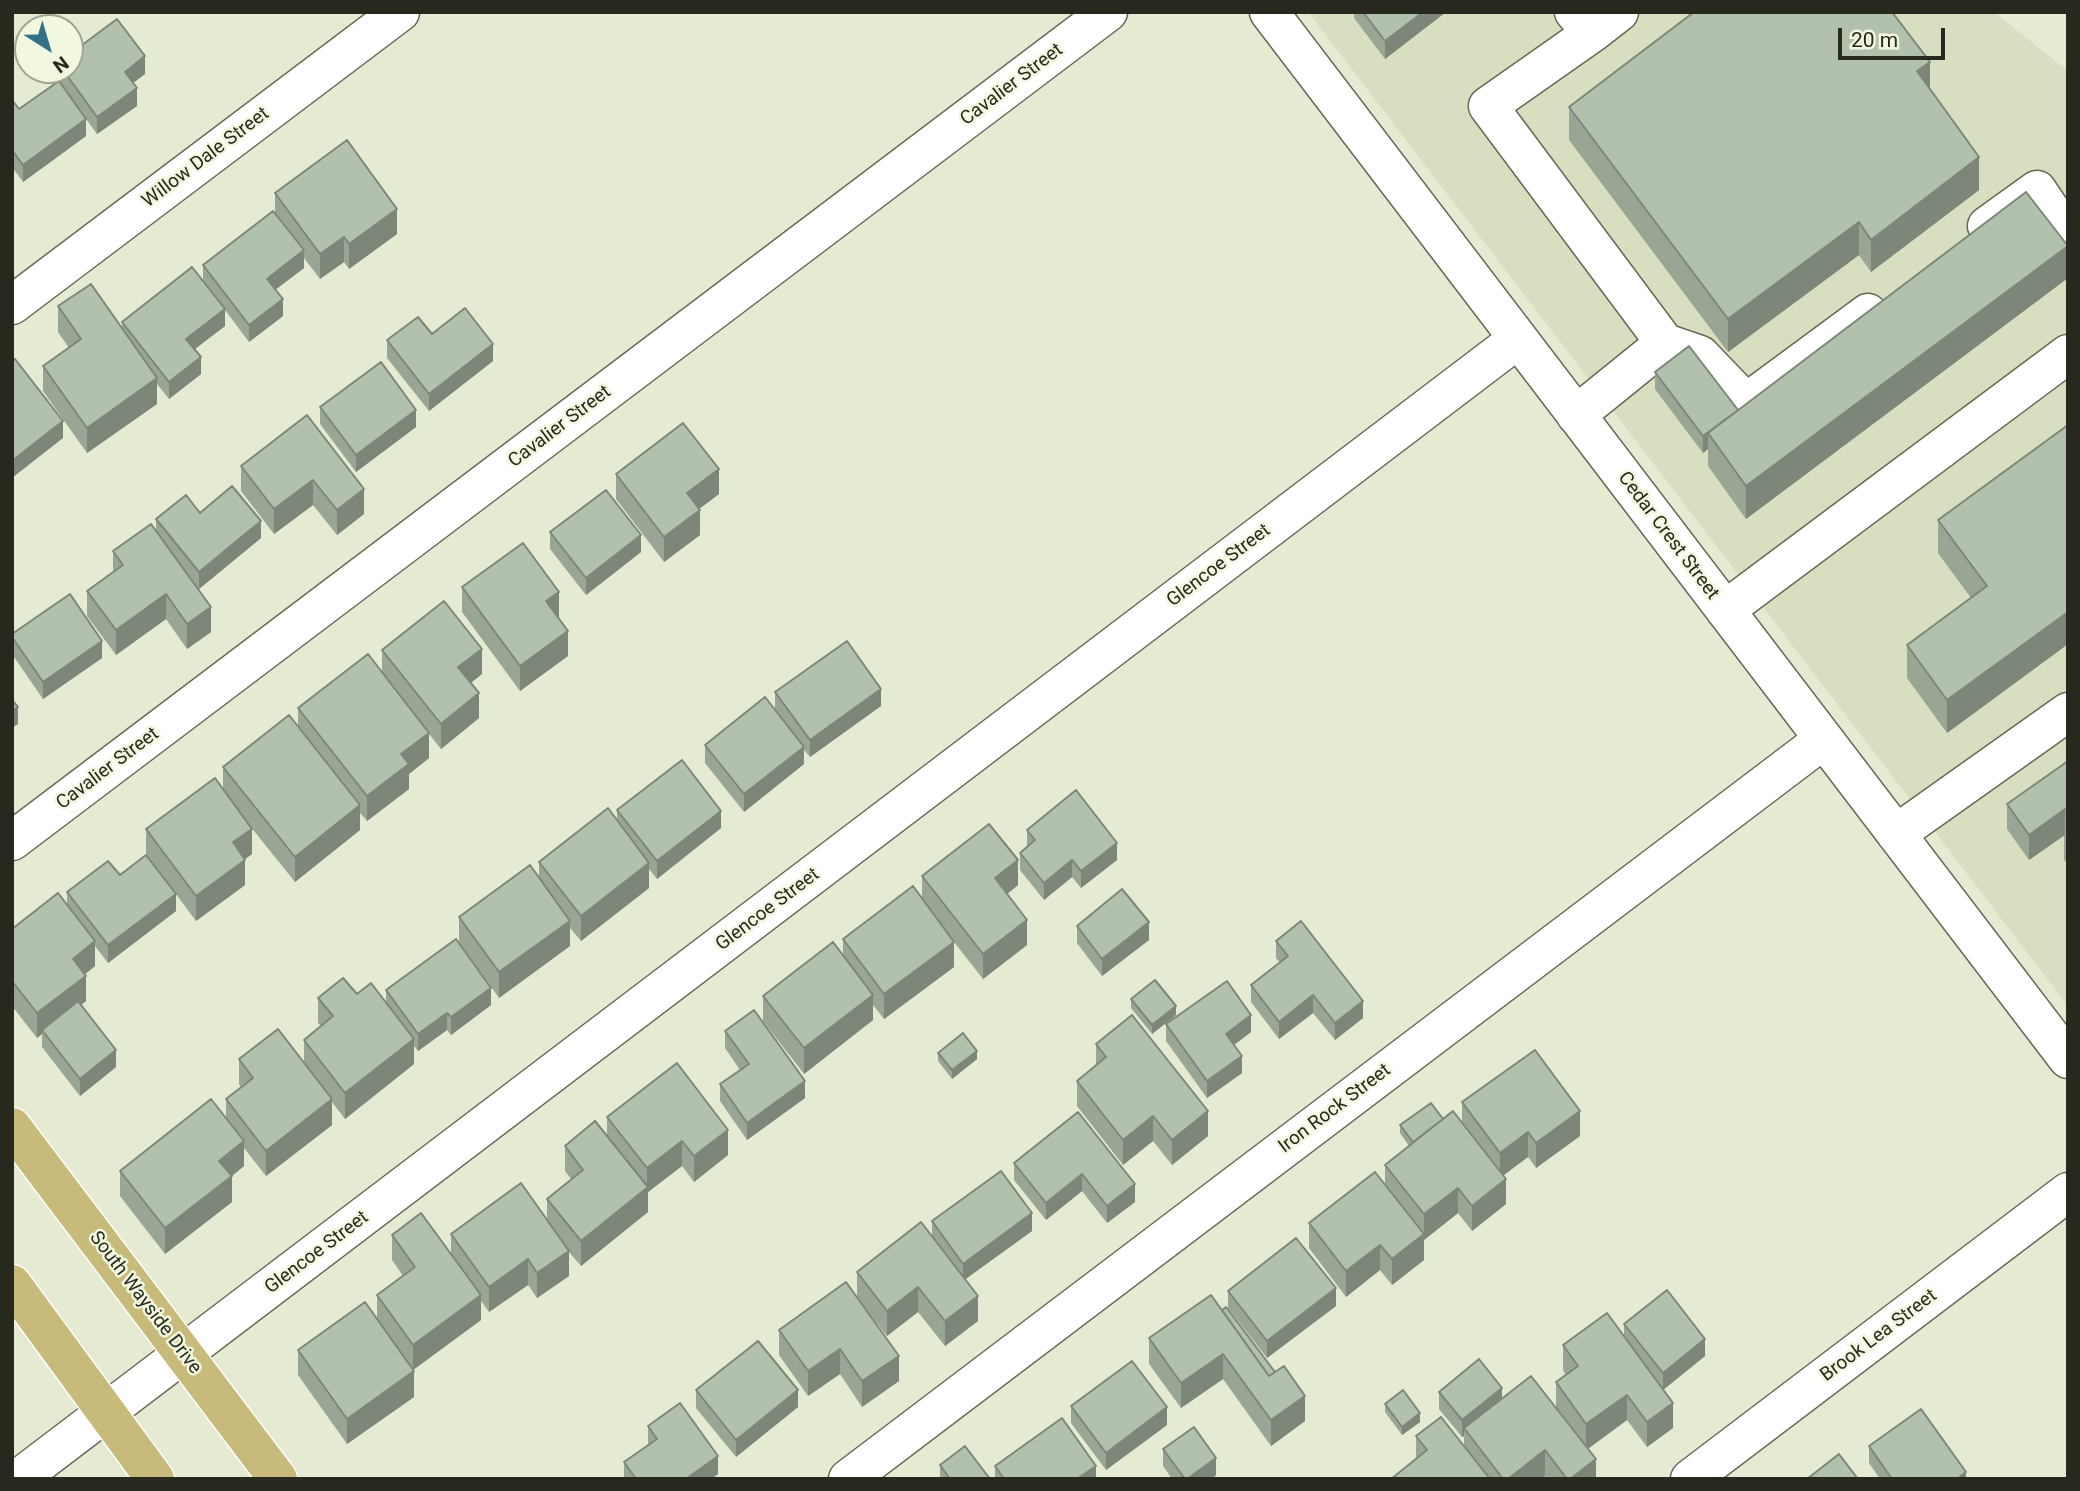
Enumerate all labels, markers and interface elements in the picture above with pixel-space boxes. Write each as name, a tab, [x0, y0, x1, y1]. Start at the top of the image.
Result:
north arrow	[14, 14, 84, 84]
scale bar	[1842, 14, 1949, 58]
text: 20 m	[1851, 28, 1898, 52]
street label: Cavalier Street	[956, 39, 1068, 131]
text: N	[48, 51, 73, 78]
street label: Willow Dale Street	[138, 103, 274, 213]
street label: Cavalier Street	[504, 381, 616, 473]
street label: Cedar Crest Street	[1612, 468, 1724, 604]
street label: Glencoe Street	[1163, 520, 1275, 612]
street label: Cavalier Street	[52, 723, 164, 815]
street label: Glencoe Street	[712, 864, 824, 956]
street label: Iron Rock Street	[1274, 1059, 1396, 1159]
street label: Glencoe Street	[261, 1207, 373, 1299]
street label: South Wayside Drive	[84, 1227, 206, 1379]
street label: Brook Lea Street	[1816, 1285, 1942, 1387]

